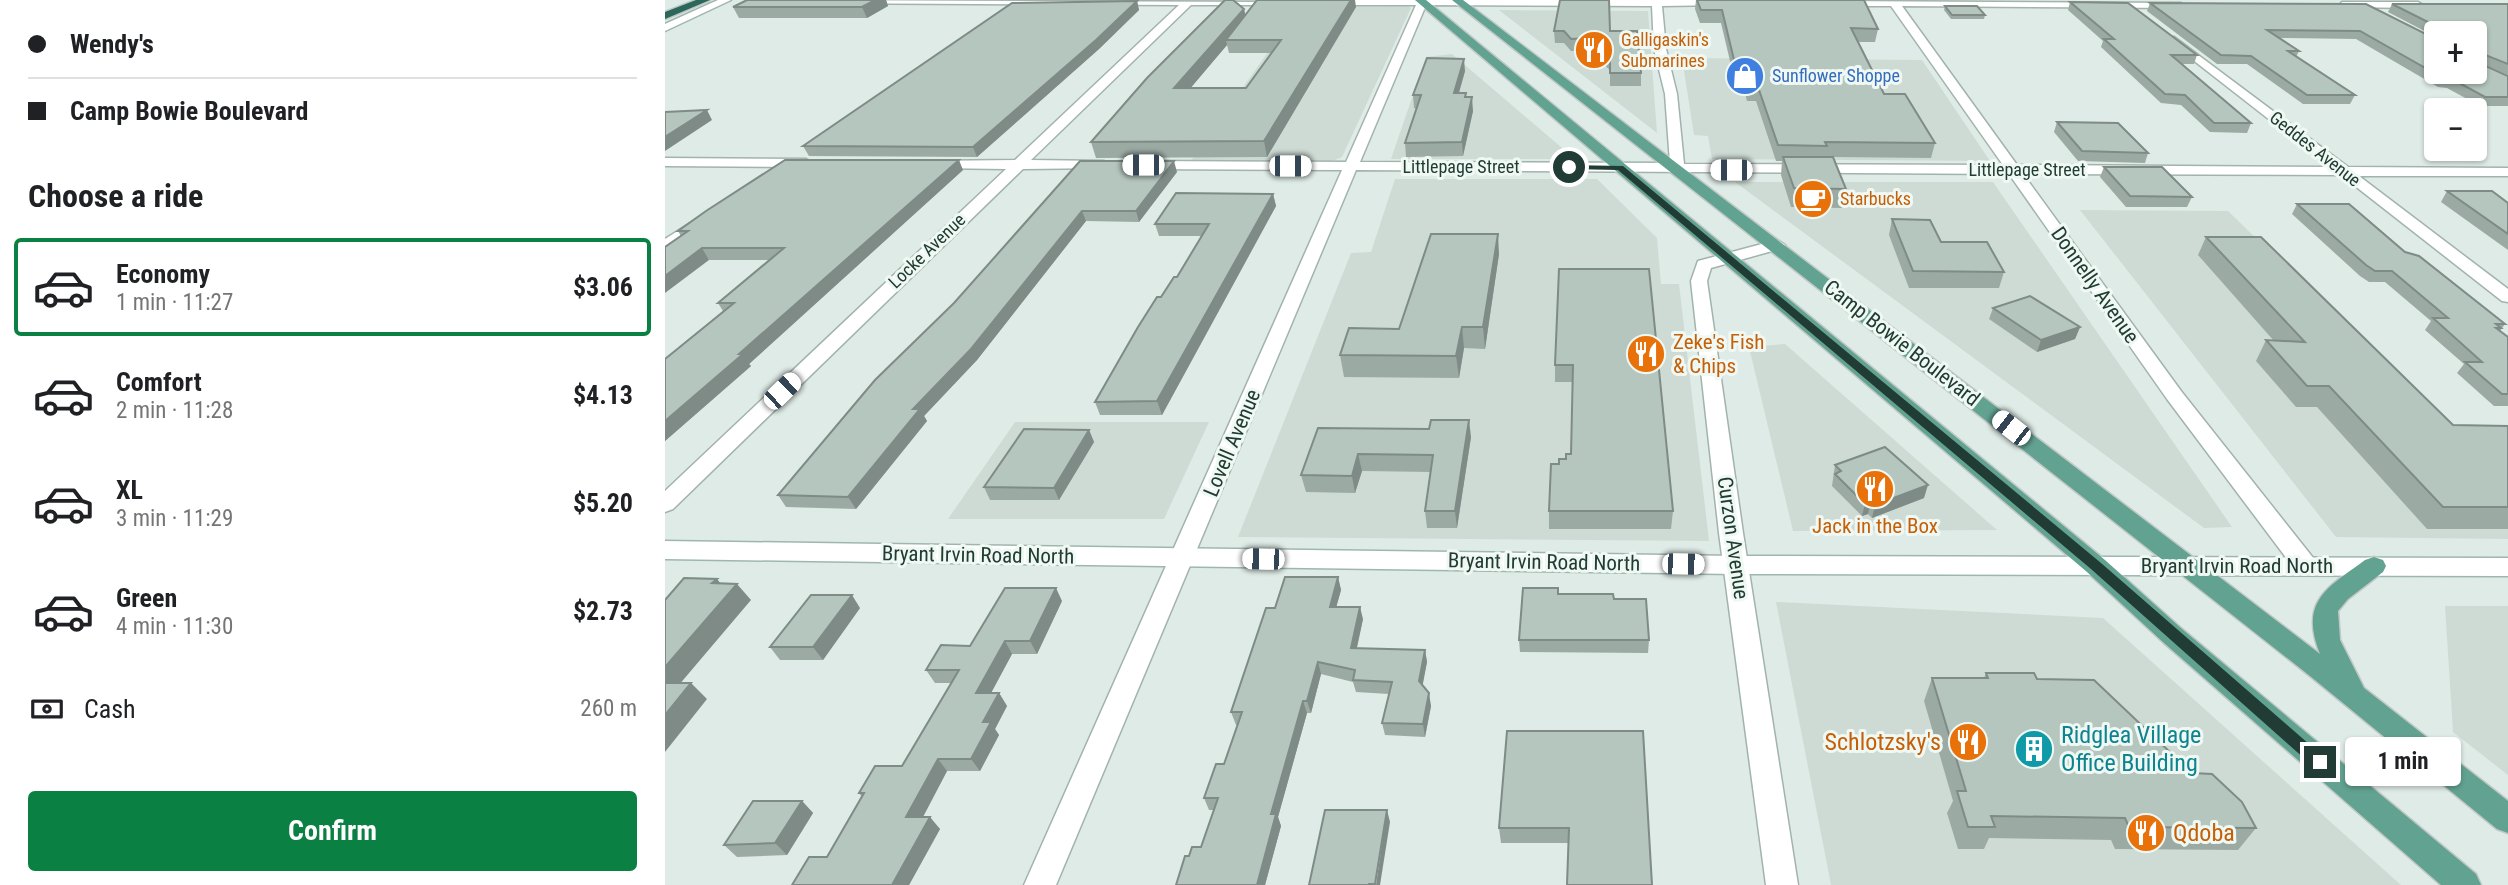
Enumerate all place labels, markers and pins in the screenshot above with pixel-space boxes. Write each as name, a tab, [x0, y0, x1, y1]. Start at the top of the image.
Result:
restaurant icon: Galligaskin's Submarines	[1573, 29, 1615, 71]
place label: Galligaskin's Submarines	[1621, 29, 1709, 71]
shop icon: Sunflower Shoppe	[1724, 55, 1766, 97]
place label: Sunflower Shoppe	[1772, 65, 1900, 86]
cafe icon: Starbucks	[1792, 178, 1834, 220]
place label: Starbucks	[1840, 188, 1911, 209]
place label: Zeke's Fish & Chips	[1673, 330, 1764, 378]
restaurant icon: Zeke's Fish & Chips	[1625, 333, 1667, 375]
restaurant icon: Jack in the Box	[1854, 468, 1896, 510]
place label: Jack in the Box	[1812, 514, 1938, 538]
restaurant icon: Schlotzsky's	[1947, 721, 1989, 763]
place label: Ridglea Village Office Building	[2061, 721, 2201, 777]
place label: Schlotzsky's	[1825, 728, 1941, 756]
building icon: Ridglea Village Office Building	[2013, 728, 2055, 770]
restaurant icon: Qdoba	[2125, 812, 2167, 854]
place label: Qdoba	[2173, 819, 2235, 847]

